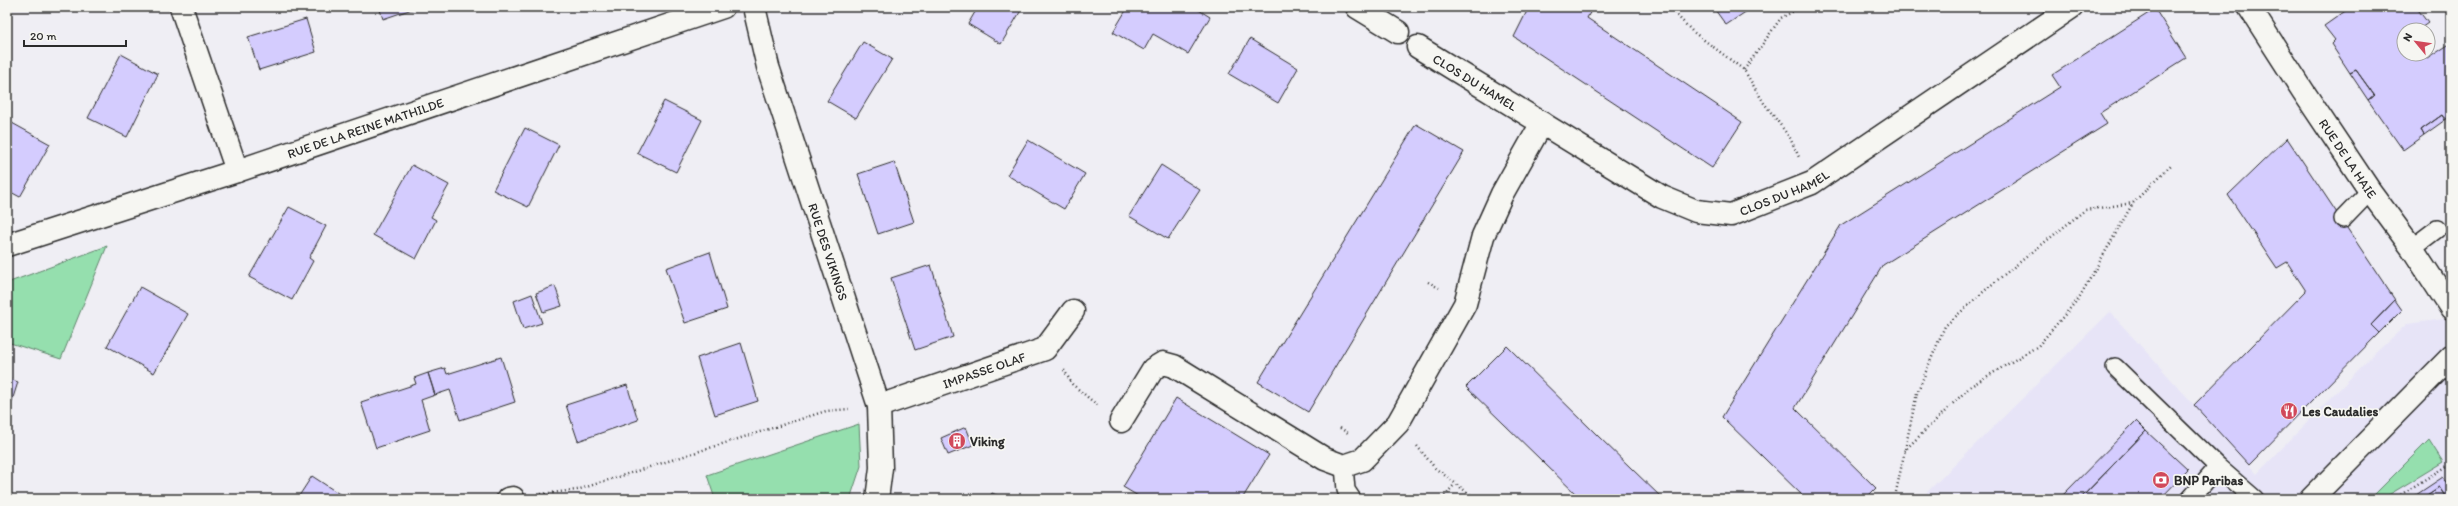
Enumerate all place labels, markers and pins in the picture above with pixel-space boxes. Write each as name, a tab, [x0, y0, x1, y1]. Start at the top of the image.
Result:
restaurant icon: Les Caudalies	[2279, 401, 2299, 421]
place label: Les Caudalies	[2302, 404, 2378, 419]
building icon: Viking	[947, 431, 967, 451]
place label: Viking	[970, 434, 1005, 450]
bank icon: BNP Paribas	[2151, 470, 2171, 490]
place label: BNP Paribas	[2174, 473, 2243, 488]

